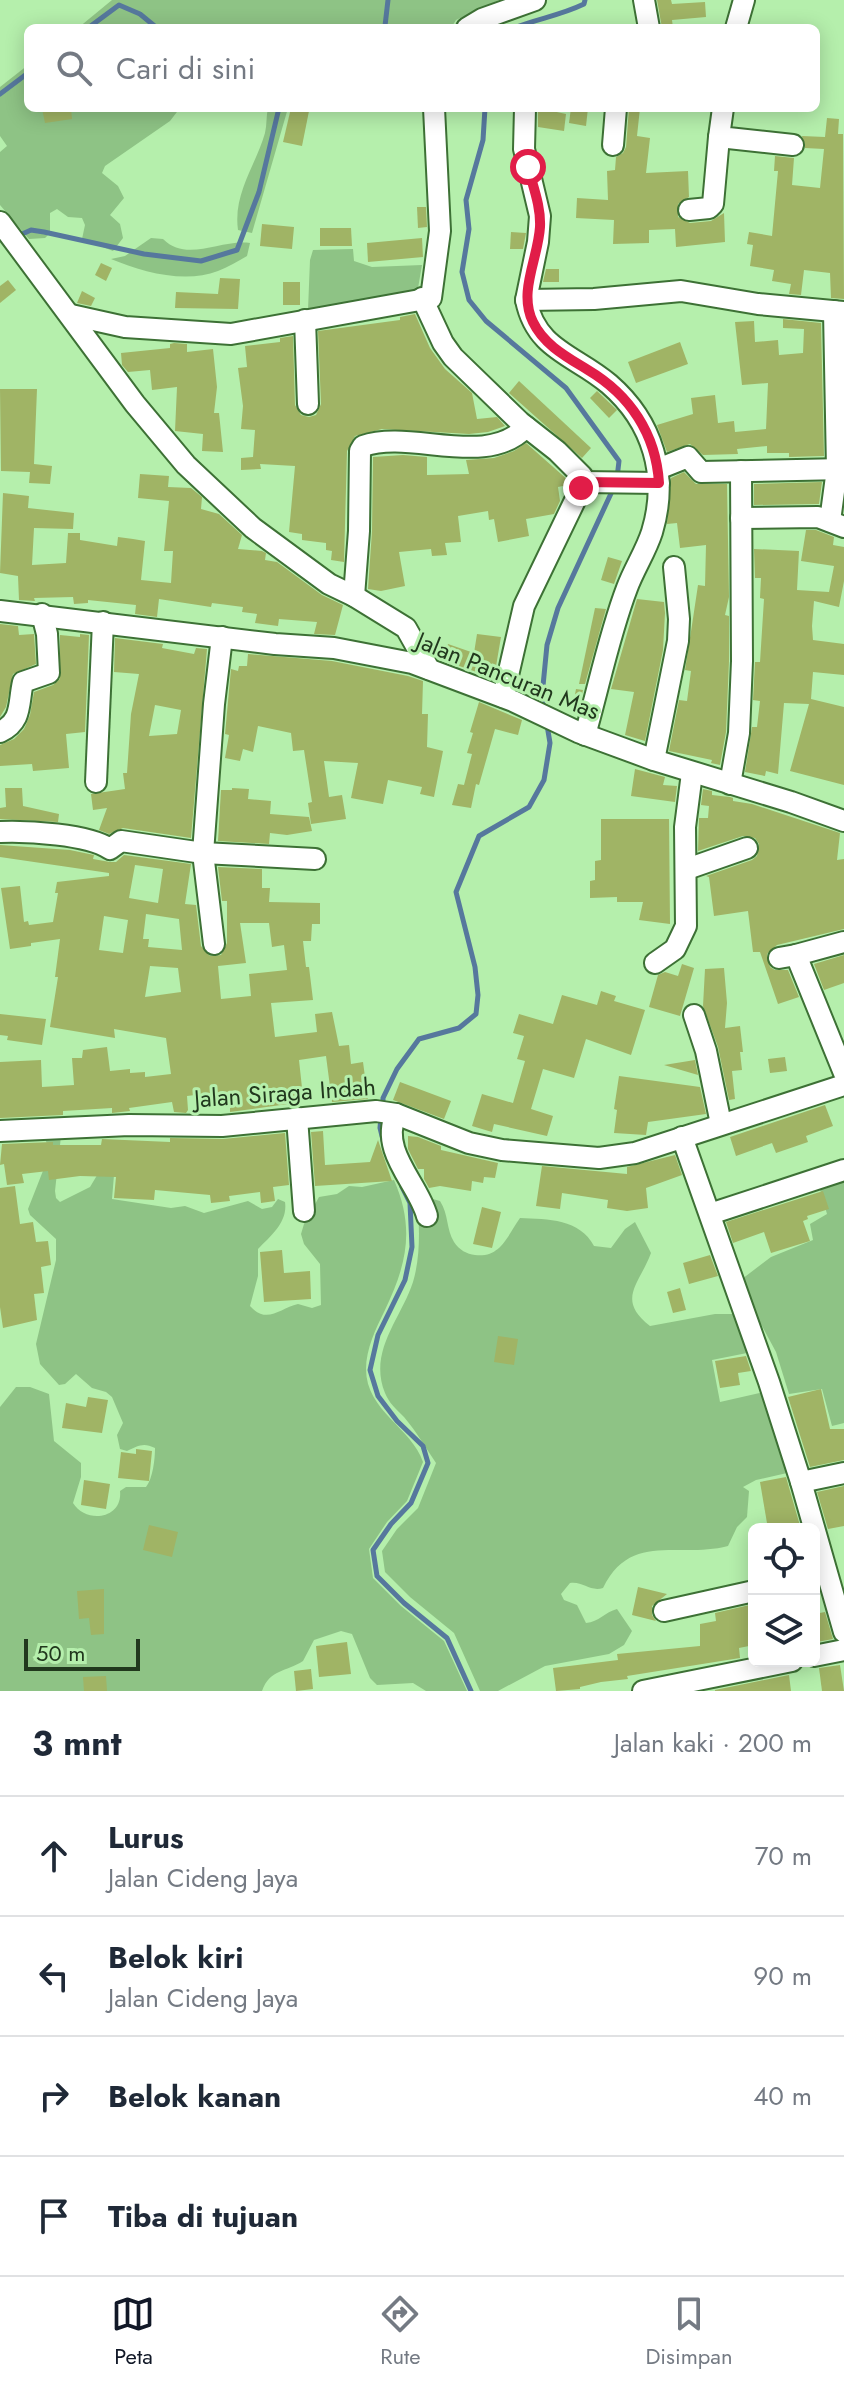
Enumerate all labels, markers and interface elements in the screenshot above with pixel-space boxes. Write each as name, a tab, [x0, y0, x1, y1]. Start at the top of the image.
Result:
search box	[24, 24, 820, 112]
icon: search	[52, 46, 96, 90]
text: Cari di sini	[116, 47, 255, 90]
route start	[510, 149, 546, 185]
route end	[563, 470, 599, 506]
street label: Jalan Pancuran Mas	[408, 622, 605, 728]
street label: Jalan Siraga Indah	[190, 1069, 377, 1117]
map controls	[748, 1523, 820, 1667]
button: locate	[748, 1523, 820, 1595]
button: layers	[748, 1595, 820, 1667]
scale bar	[24, 1635, 140, 1671]
text: 50 m	[36, 1637, 85, 1669]
text: 3 mnt	[32, 1719, 122, 1768]
text: Jalan kaki · 200 m	[614, 1724, 812, 1762]
text: Lurus	[108, 1816, 184, 1859]
icon: ahead	[32, 1834, 76, 1878]
text: 70 m	[755, 1837, 812, 1875]
text: Jalan Cideng Jaya	[108, 1859, 298, 1897]
text: Belok kiri	[108, 1936, 243, 1979]
icon: left	[32, 1954, 76, 1998]
text: 90 m	[753, 1957, 812, 1995]
text: Jalan Cideng Jaya	[108, 1979, 298, 2017]
icon: right	[32, 2074, 76, 2118]
text: Belok kanan	[108, 2075, 281, 2118]
text: 40 m	[753, 2077, 812, 2115]
icon: arrive	[32, 2194, 76, 2238]
text: Tiba di tujuan	[108, 2195, 298, 2238]
tab: Peta	[111, 2292, 155, 2372]
tab: Rute	[378, 2292, 422, 2372]
tab: Disimpan	[645, 2292, 732, 2372]

